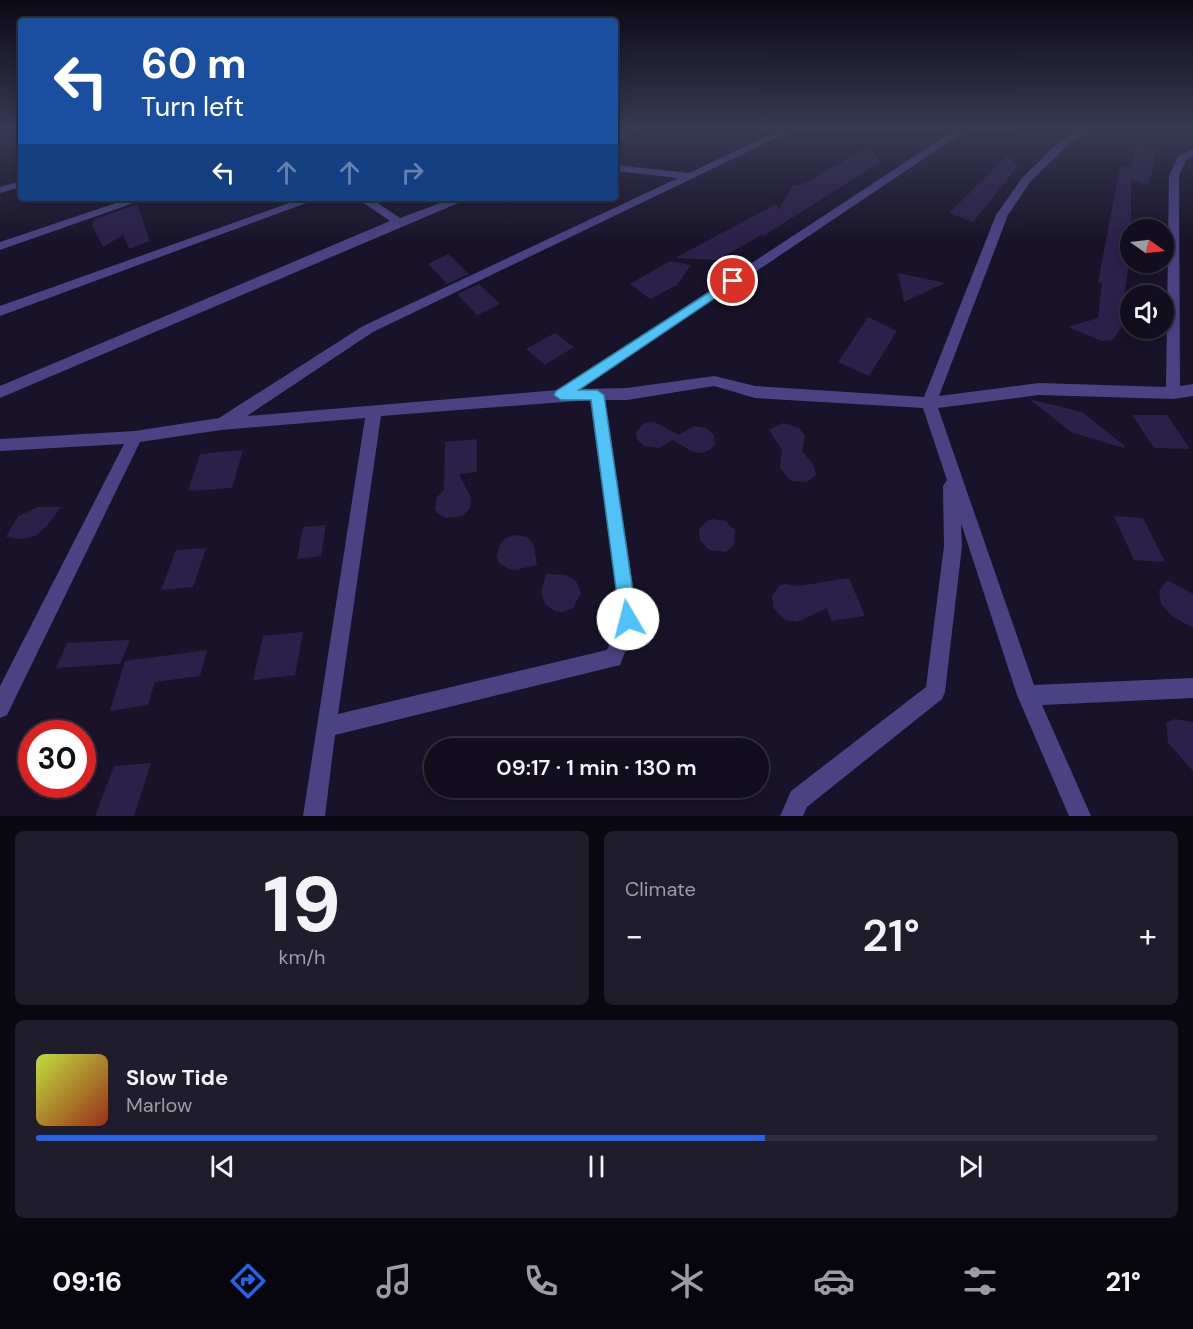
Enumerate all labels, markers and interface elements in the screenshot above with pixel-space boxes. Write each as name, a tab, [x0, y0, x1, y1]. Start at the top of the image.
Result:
text: 60 m	[141, 36, 247, 91]
icon: left	[42, 42, 120, 120]
text: Turn left	[141, 89, 244, 124]
icon: left	[207, 156, 240, 189]
icon: ahead	[270, 156, 303, 189]
icon: ahead	[333, 156, 366, 189]
icon: right	[396, 156, 429, 189]
north arrow	[1120, 219, 1174, 273]
map controls	[1120, 219, 1174, 339]
pin	[707, 255, 758, 306]
icon: arrive	[716, 264, 749, 297]
button: sound	[1120, 285, 1174, 339]
position arrow	[596, 587, 660, 651]
speed limit sign: 30	[18, 720, 96, 798]
text: 09:17 · 1 min · 130 m	[496, 753, 697, 782]
text: 19	[263, 854, 341, 955]
text: Climate	[625, 876, 696, 902]
text: 21°	[862, 906, 920, 965]
text: −	[625, 914, 643, 957]
text: +	[1139, 914, 1157, 957]
text: km/h	[278, 944, 326, 970]
text: Slow Tide	[126, 1063, 228, 1092]
text: Marlow	[126, 1092, 192, 1118]
icon: previous	[206, 1150, 239, 1183]
icon: pause	[580, 1150, 613, 1183]
icon: next	[954, 1150, 987, 1183]
icon: directions	[227, 1260, 269, 1302]
icon: music	[373, 1260, 415, 1302]
icon: phone	[520, 1260, 562, 1302]
icon: climate	[666, 1260, 708, 1302]
icon: car	[813, 1260, 855, 1302]
icon: filters	[959, 1260, 1001, 1302]
text: 09:16	[52, 1264, 122, 1299]
text: 21°	[1105, 1264, 1141, 1299]

